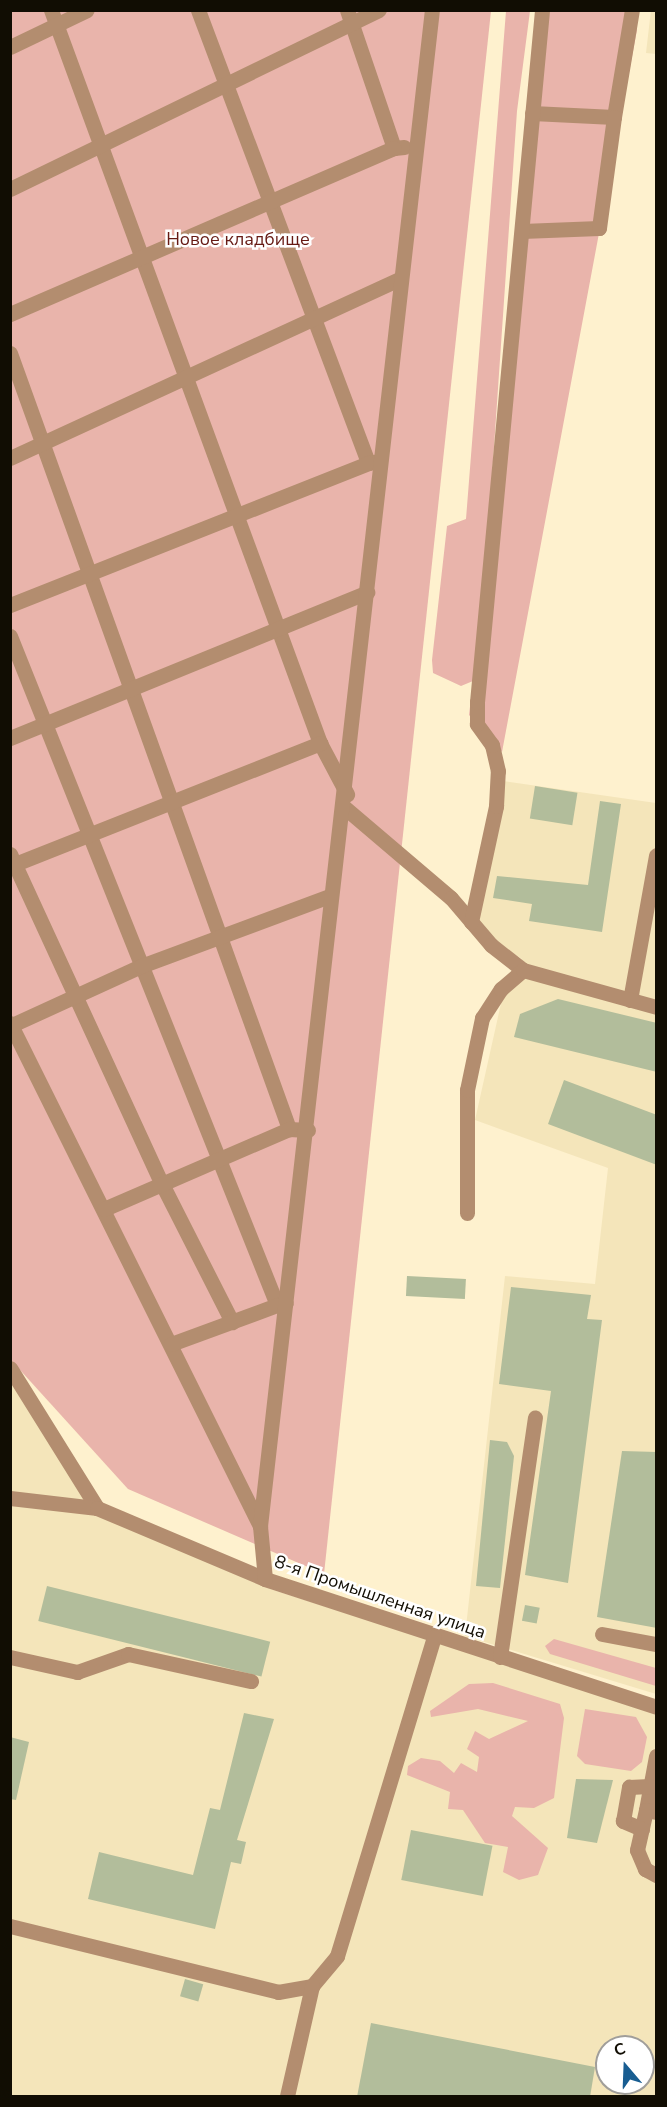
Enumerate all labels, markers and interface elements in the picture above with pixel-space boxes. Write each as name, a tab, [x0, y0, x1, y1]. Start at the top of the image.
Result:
park label: Новое кладбище	[166, 228, 310, 250]
street label: 8-я Промышленная улица	[272, 1551, 488, 1643]
north arrow	[595, 2035, 655, 2095]
text: С	[611, 2038, 629, 2062]

